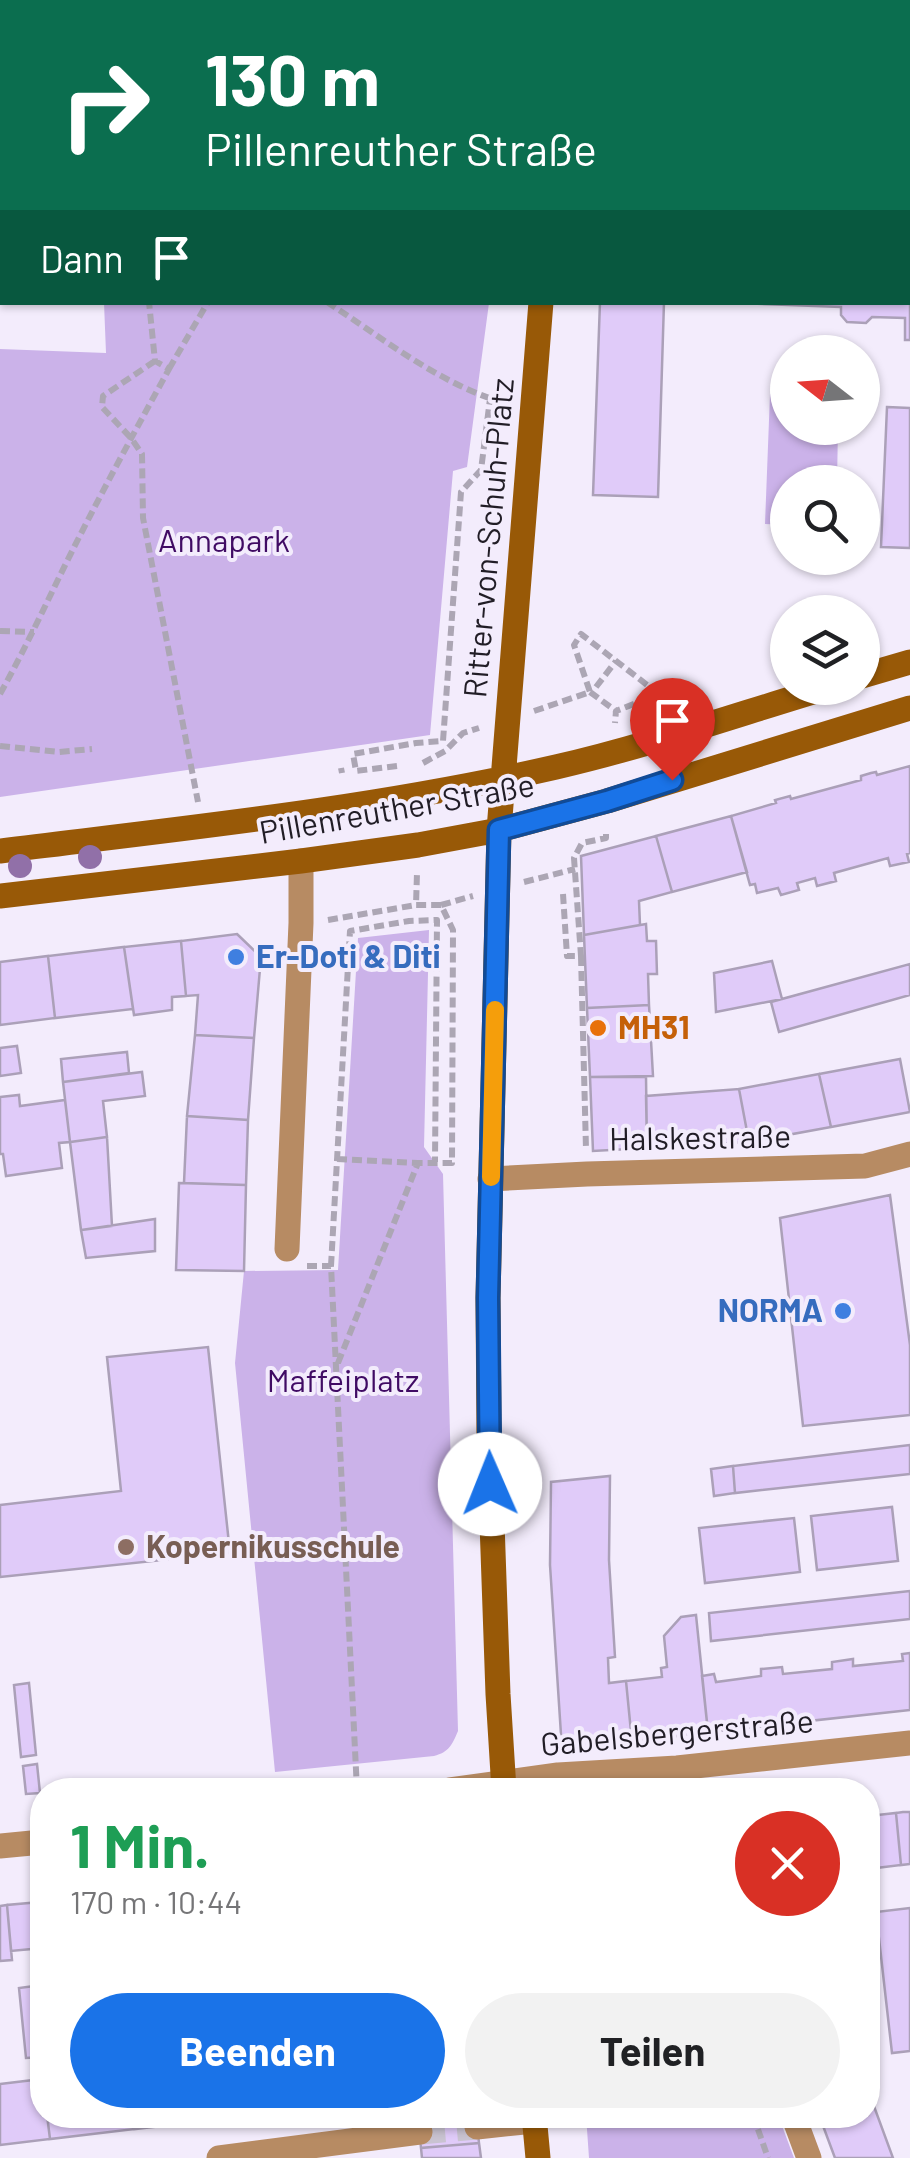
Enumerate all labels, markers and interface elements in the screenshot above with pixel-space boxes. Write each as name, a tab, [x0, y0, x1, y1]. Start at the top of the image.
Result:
text: 130 m	[205, 36, 380, 120]
icon: right	[40, 40, 170, 170]
text: Pillenreuther Straße	[205, 121, 597, 175]
icon: arrive	[144, 230, 199, 285]
text: Dann	[40, 235, 124, 281]
north arrow	[770, 335, 880, 445]
map controls	[770, 335, 880, 705]
street label: Ritter-von-Schuh-Platz	[454, 376, 520, 699]
button: search	[770, 465, 880, 575]
park label: Annapark	[158, 520, 290, 558]
button: layers	[770, 595, 880, 705]
pin	[630, 678, 715, 781]
icon: arrive	[645, 693, 700, 748]
street label: Pillenreuther Straße	[256, 764, 537, 850]
place label: Er-Doti & Diti	[256, 936, 441, 974]
marker: Er-Doti & Diti	[225, 946, 247, 968]
place label: MH31	[618, 1007, 690, 1045]
marker: MH31	[587, 1017, 609, 1039]
street label: Halskestraße	[609, 1115, 791, 1157]
place label: NORMA	[718, 1290, 823, 1328]
marker: NORMA	[832, 1300, 854, 1322]
park label: Maffeiplatz	[267, 1360, 419, 1398]
position arrow	[438, 1432, 542, 1536]
place label: Kopernikusschule	[146, 1526, 400, 1564]
marker: Kopernikusschule	[115, 1536, 137, 1558]
street label: Gabelsbergerstraße	[539, 1700, 815, 1762]
text: 1 Min.	[70, 1808, 210, 1880]
button: close	[735, 1811, 840, 1916]
text: 170 m · 10:44	[70, 1882, 242, 1920]
button: Beenden	[70, 1993, 445, 2108]
button: Teilen	[465, 1993, 840, 2108]

